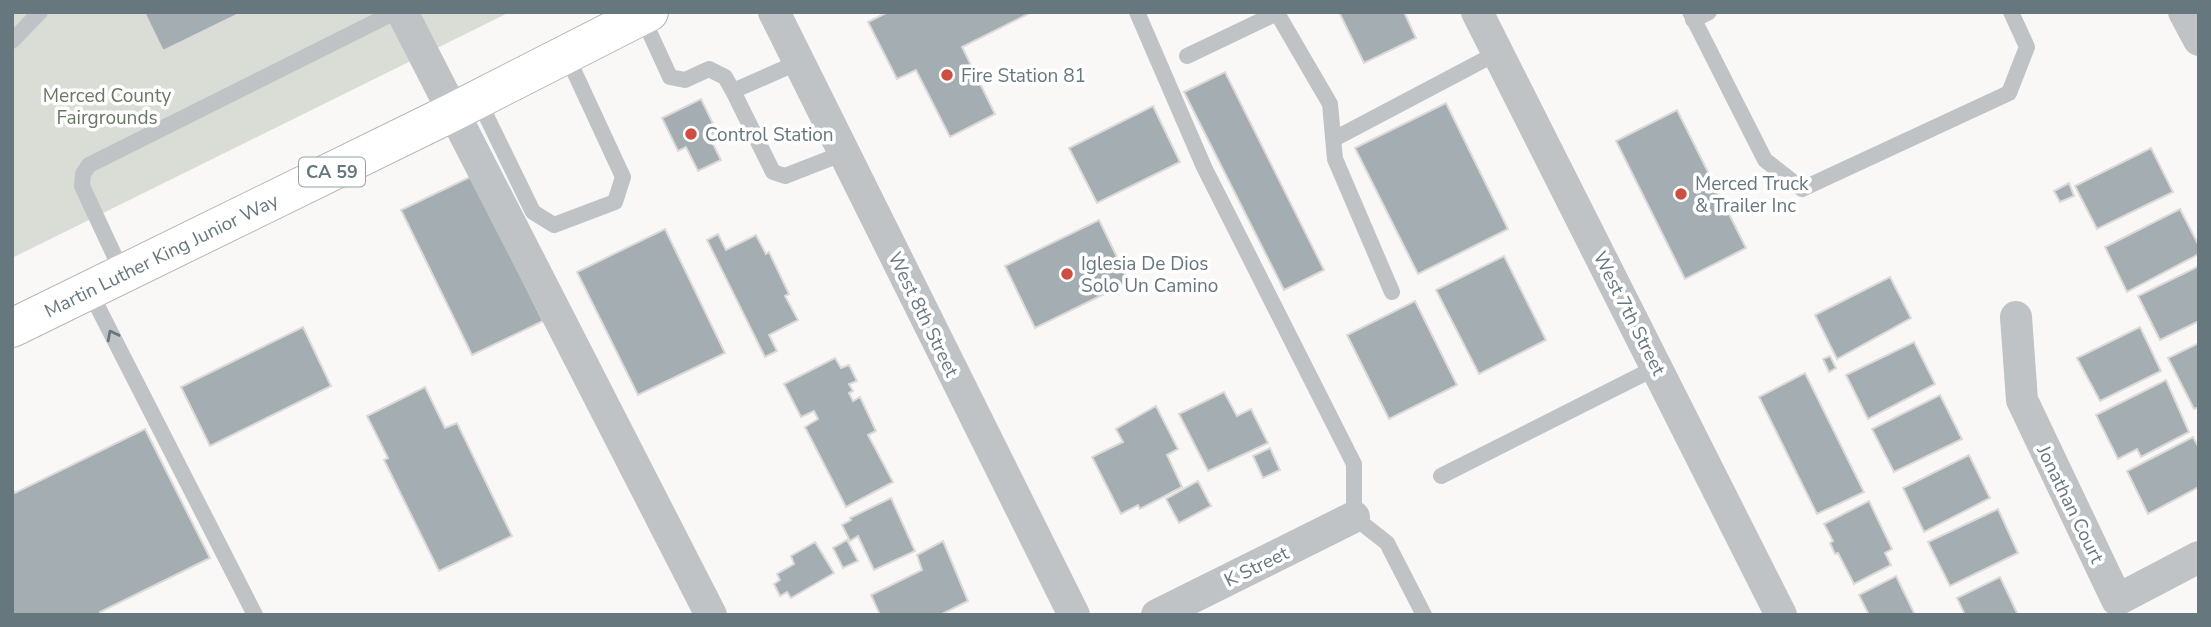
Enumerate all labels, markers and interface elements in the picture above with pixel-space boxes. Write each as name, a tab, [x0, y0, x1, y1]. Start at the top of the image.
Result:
place label: Fire Station 81	[961, 63, 1086, 89]
marker: Fire Station 81	[939, 67, 955, 83]
park label: Merced County Fairgrounds	[43, 83, 171, 131]
place label: Control Station	[705, 122, 834, 148]
marker: Control Station	[683, 126, 699, 142]
road number: CA 59	[299, 158, 365, 187]
place label: Merced Truck & Trailer Inc	[1695, 171, 1809, 219]
marker: Merced Truck & Trailer Inc	[1673, 186, 1689, 202]
street label: Martin Luther King Junior Way	[40, 187, 283, 324]
street label: West 7th Street	[1587, 247, 1672, 380]
street label: West 8th Street	[882, 248, 965, 382]
place label: Iglesia De Dios Solo Un Camino	[1081, 251, 1218, 299]
marker: Iglesia De Dios Solo Un Camino	[1059, 266, 1075, 282]
one-way arrow	[107, 330, 121, 342]
street label: Jonathan Court	[2030, 440, 2110, 568]
street label: K Street	[1220, 540, 1293, 594]

